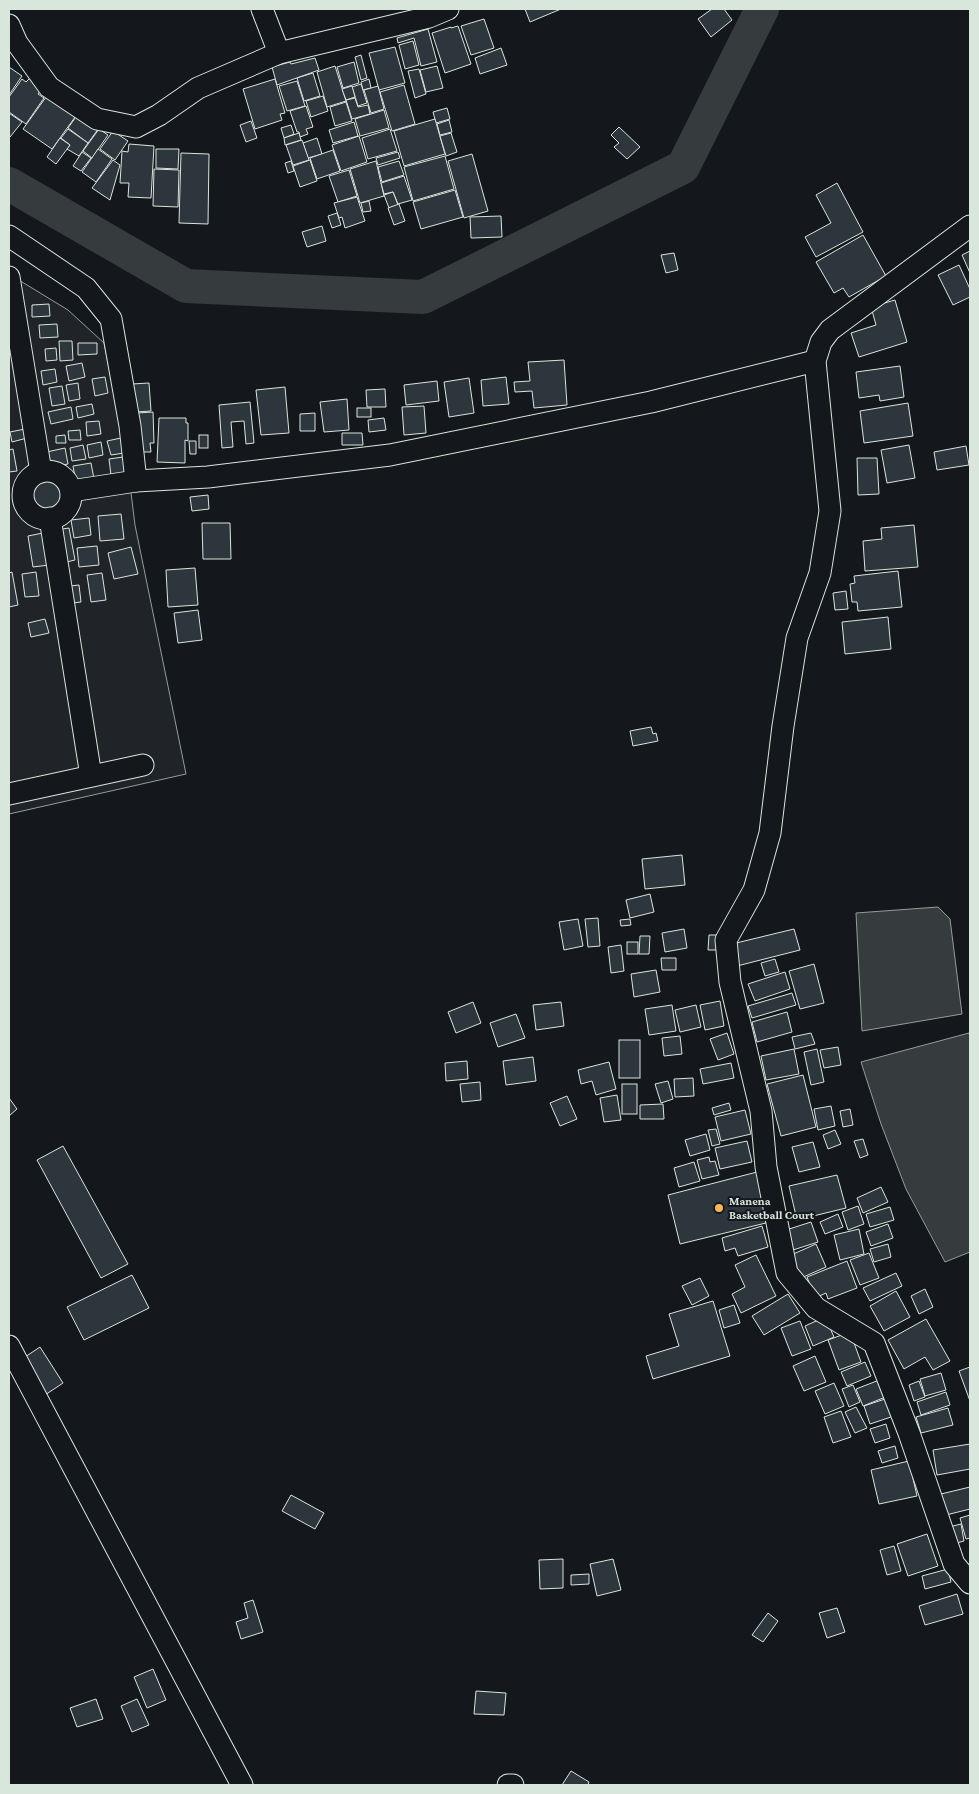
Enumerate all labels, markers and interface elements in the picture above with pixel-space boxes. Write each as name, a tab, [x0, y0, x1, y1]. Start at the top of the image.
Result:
place label: Manena Basketball Court	[729, 1194, 815, 1222]
marker: Manena Basketball Court	[713, 1202, 725, 1214]

